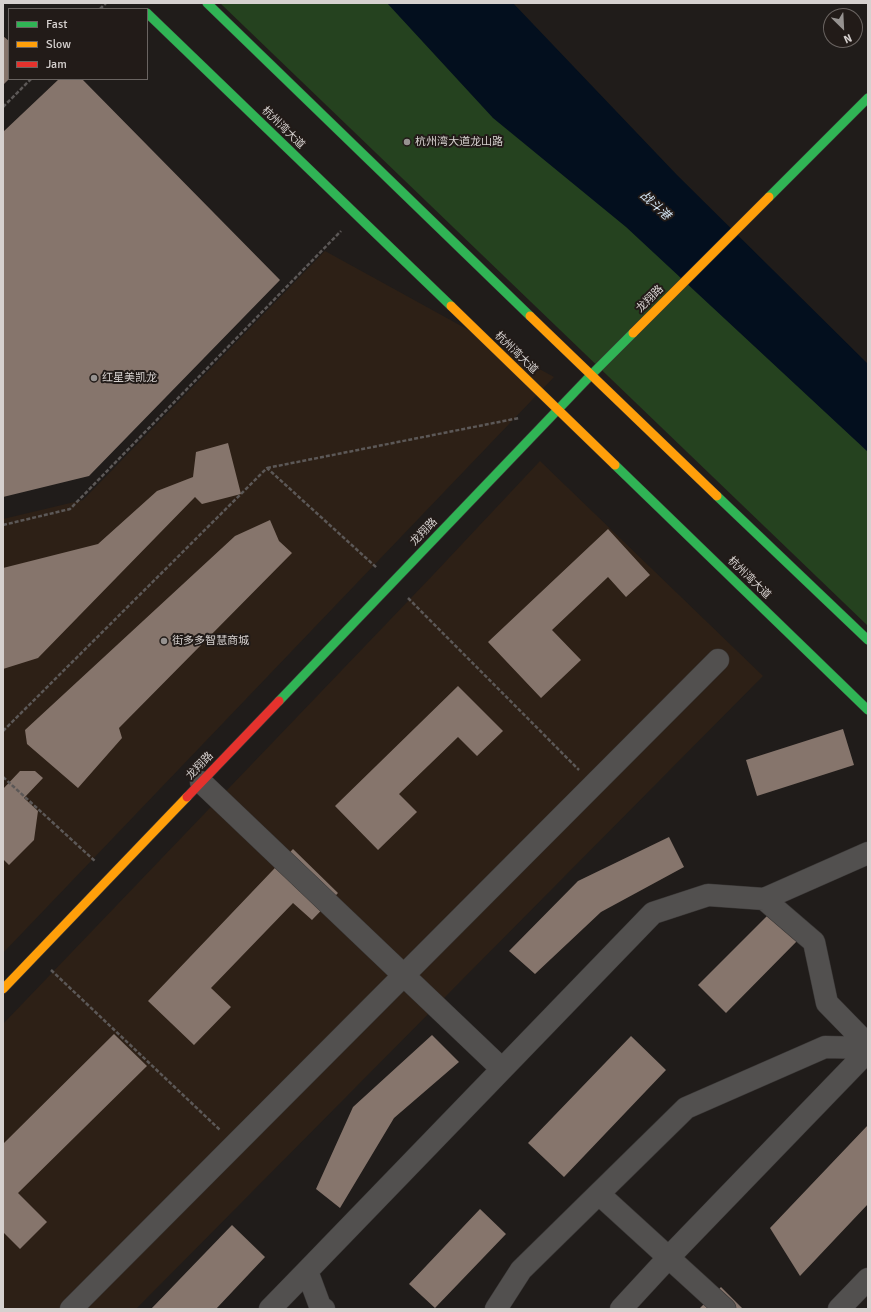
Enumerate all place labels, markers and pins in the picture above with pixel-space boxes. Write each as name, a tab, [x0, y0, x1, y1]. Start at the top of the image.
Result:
place label: 杭州湾大道龙山路	[415, 135, 503, 149]
marker: 杭州湾大道龙山路	[402, 137, 412, 147]
place label: 红星美凯龙	[102, 371, 157, 385]
marker: 红星美凯龙	[89, 373, 99, 383]
place label: 街多多智慧商城	[172, 634, 249, 648]
marker: 街多多智慧商城	[159, 636, 169, 646]

